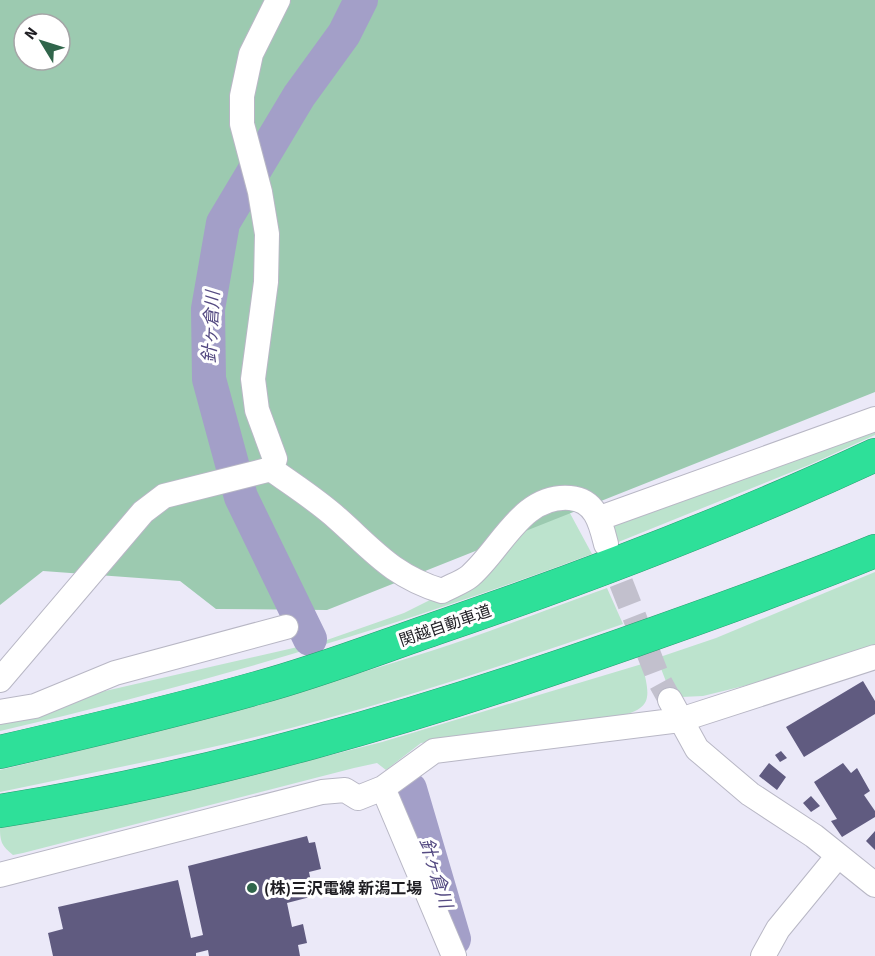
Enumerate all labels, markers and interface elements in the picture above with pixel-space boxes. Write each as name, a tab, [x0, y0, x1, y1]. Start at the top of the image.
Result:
north arrow	[12, 12, 72, 72]
text: N	[19, 22, 43, 44]
water label: 針ヶ倉川	[197, 288, 226, 364]
street label: 関越自動車道	[396, 600, 494, 652]
water label: 針ヶ倉川	[413, 835, 459, 913]
place label: (株)三沢電線 新潟工場	[264, 878, 422, 900]
marker: (株)三沢電線 新潟工場	[245, 881, 259, 895]

